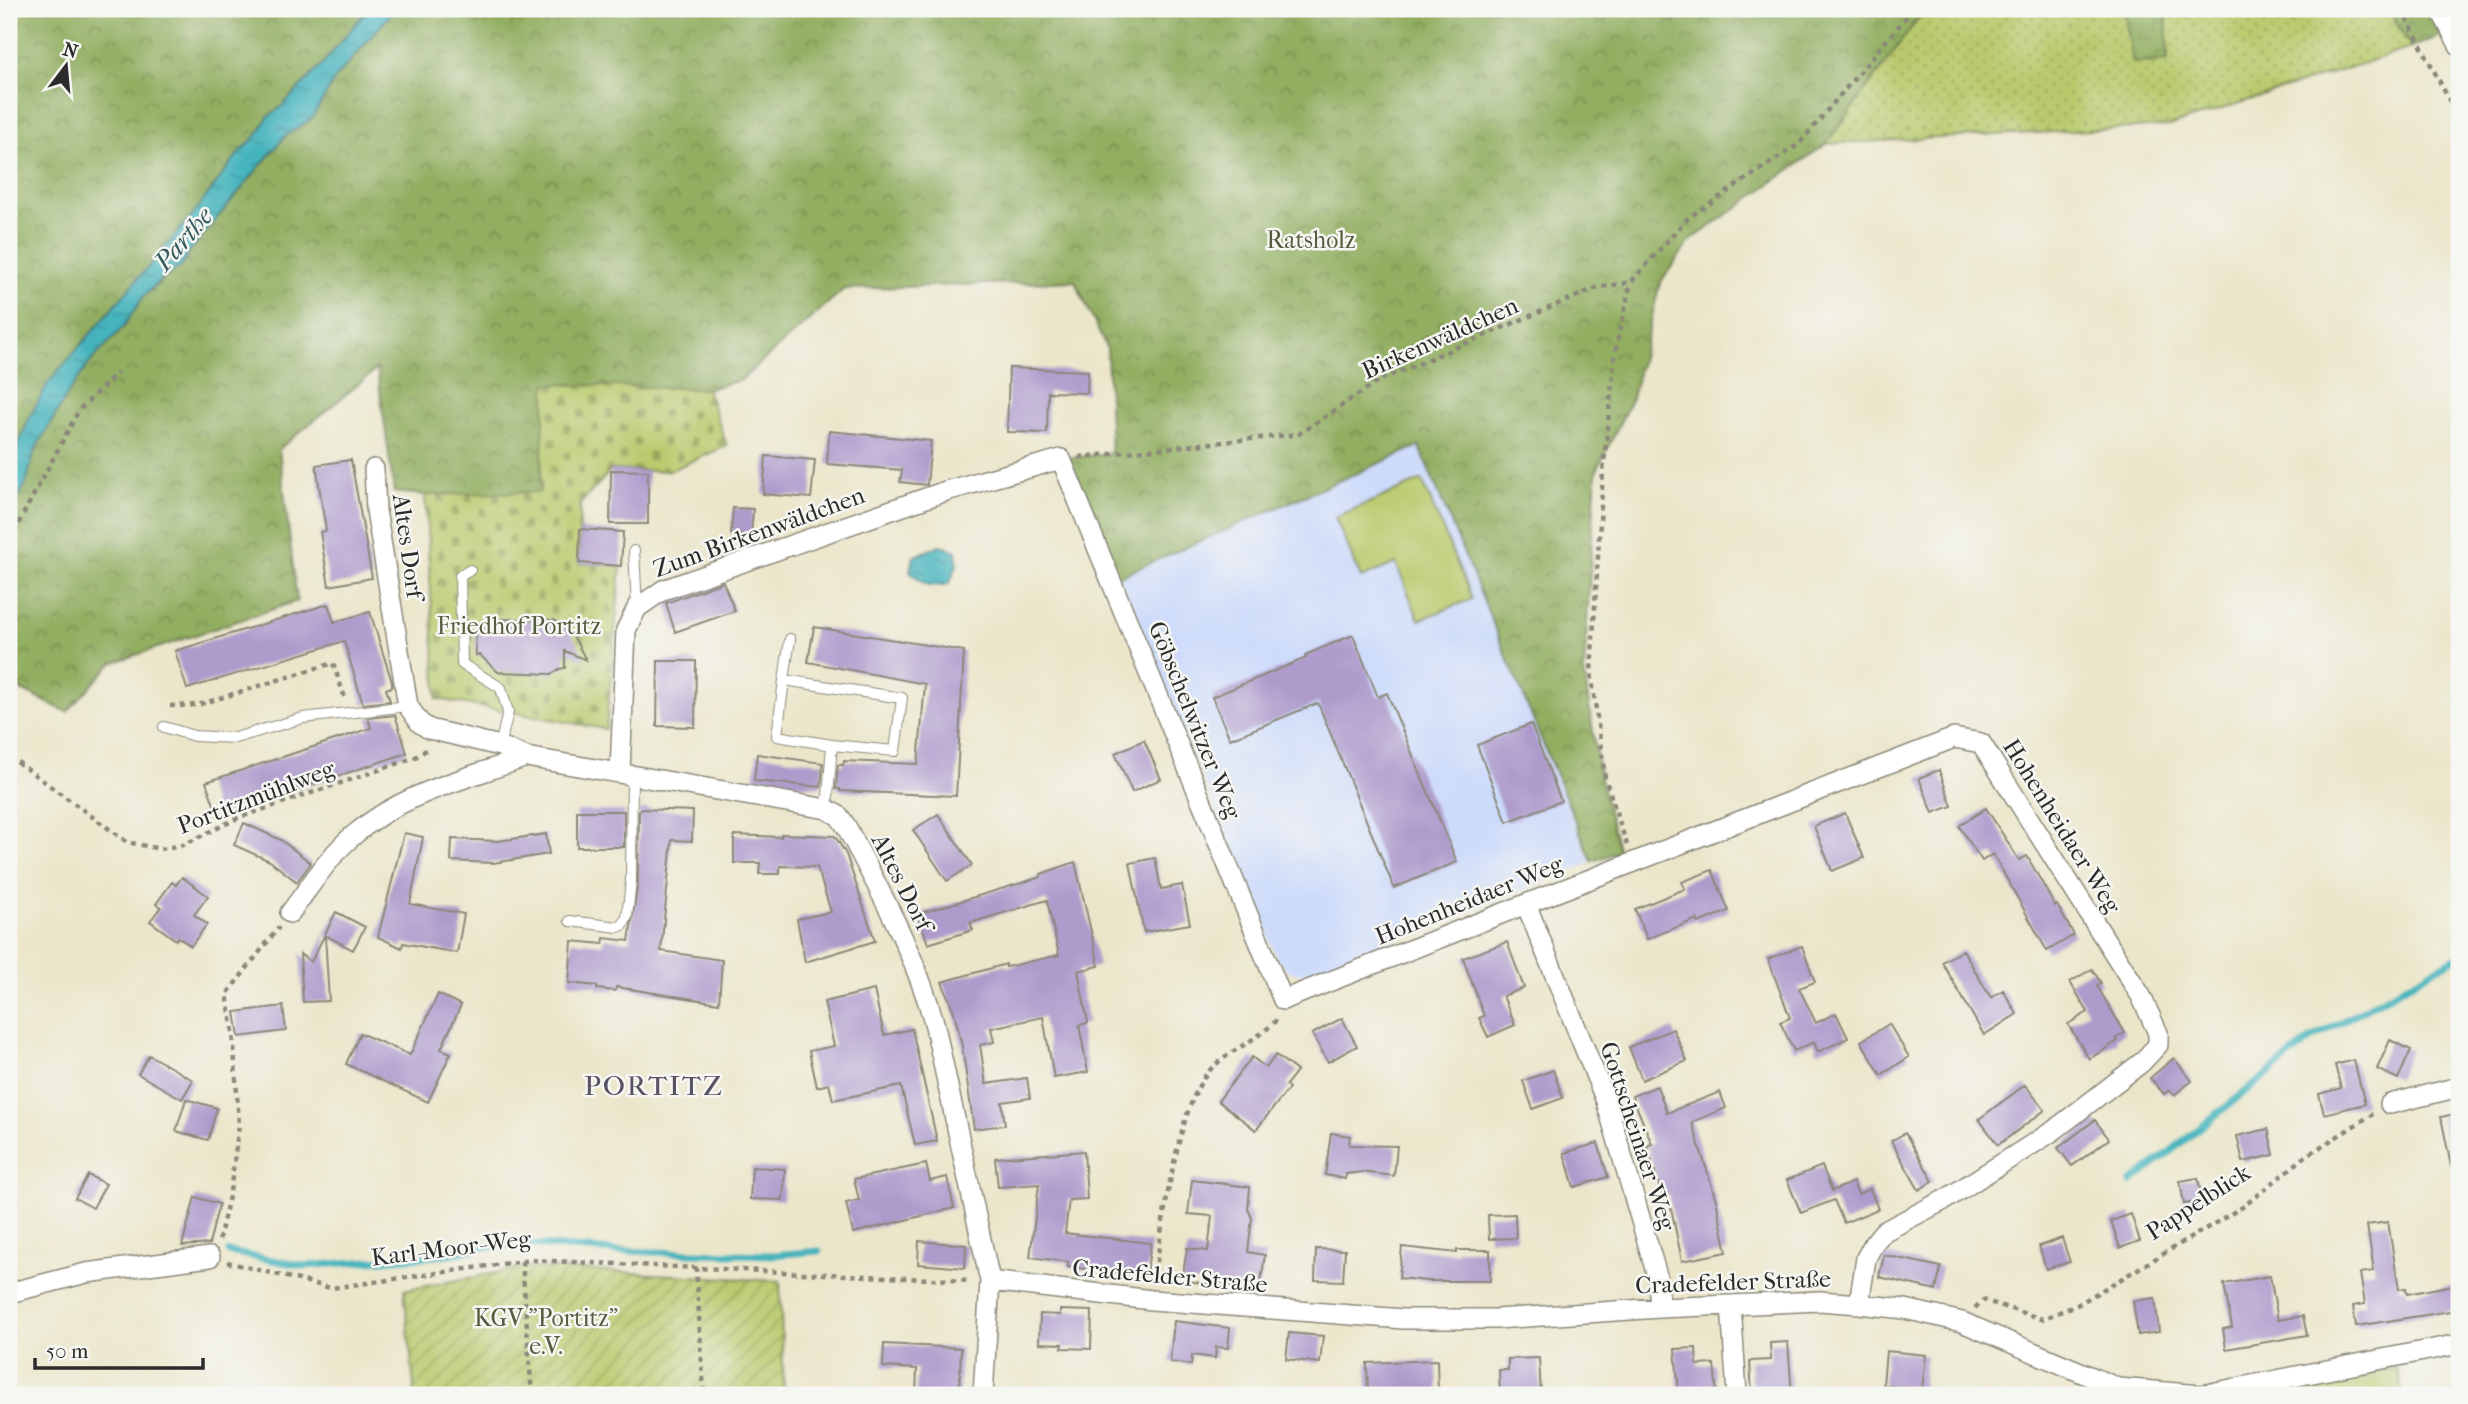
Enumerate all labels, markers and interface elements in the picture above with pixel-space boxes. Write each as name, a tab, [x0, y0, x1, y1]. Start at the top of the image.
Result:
north arrow	[32, 32, 102, 102]
text: N	[60, 38, 81, 63]
water label: Parthe	[147, 200, 220, 278]
park label: Ratsholz	[1267, 226, 1356, 254]
street label: Birkenwäldchen	[1358, 291, 1522, 385]
street label: Zum Birkenwäldchen	[650, 481, 868, 583]
street label: Altes Dorf	[387, 491, 430, 605]
park label: Friedhof Portitz	[437, 612, 602, 640]
street label: Göbschelwitzer Weg	[1143, 617, 1248, 824]
street label: Hohenheidaer Weg	[1997, 734, 2127, 919]
street label: Portitzmühlweg	[173, 754, 340, 840]
street label: Altes Dorf	[865, 828, 941, 940]
street label: Hohenheidaer Weg	[1371, 849, 1568, 950]
street label: Gottscheinaer Weg	[1594, 1038, 1682, 1235]
district label: PORTITZ	[584, 1069, 724, 1102]
street label: Pappelblick	[2141, 1158, 2256, 1246]
street label: Karl-Moor-Weg	[370, 1224, 534, 1272]
street label: Cradefelder Straße	[1071, 1254, 1269, 1298]
street label: Cradefelder Straße	[1635, 1265, 1831, 1299]
park label: KGV "Portitz" e.V.	[474, 1304, 618, 1360]
scale bar	[35, 1327, 203, 1371]
text: 50 m	[46, 1339, 89, 1363]

